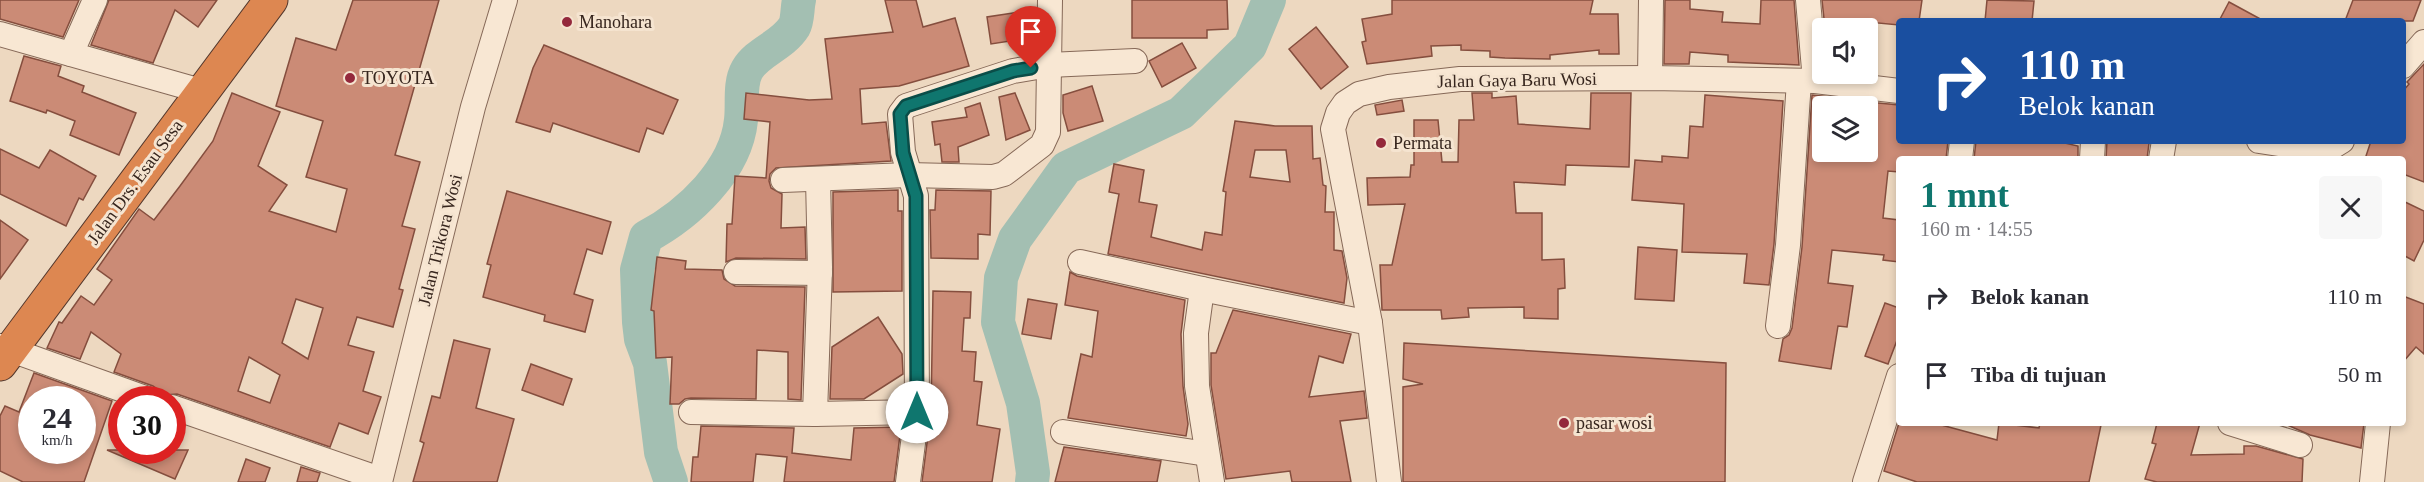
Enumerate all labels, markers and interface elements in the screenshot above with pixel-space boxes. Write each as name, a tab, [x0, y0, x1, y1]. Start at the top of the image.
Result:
pin	[1005, 6, 1056, 68]
place label: Manohara	[579, 12, 652, 32]
marker: Manohara	[560, 15, 574, 29]
icon: arrive	[1014, 15, 1047, 48]
map controls	[1812, 18, 1878, 162]
button: sound	[1812, 18, 1878, 84]
icon: right	[1920, 42, 1998, 120]
text: 110 m	[2019, 42, 2125, 88]
place label: TOYOTA	[362, 68, 434, 88]
street label: Jalan Gaya Baru Wosi	[1437, 69, 1597, 91]
marker: TOYOTA	[343, 71, 357, 85]
text: Belok kanan	[2019, 91, 2155, 121]
button: layers	[1812, 96, 1878, 162]
street label: Jalan Drs. Esau Sesa	[83, 116, 187, 248]
place label: Permata	[1393, 133, 1452, 153]
marker: Permata	[1374, 136, 1388, 150]
street label: Jalan Trikora Wosi	[414, 172, 466, 308]
text: 1 mnt	[1920, 175, 2009, 215]
button: close	[2319, 176, 2382, 239]
text: 160 m · 14:55	[1920, 218, 2033, 240]
icon: right	[1920, 281, 1953, 314]
text: Belok kanan	[1971, 284, 2089, 309]
text: 110 m	[2327, 284, 2382, 309]
icon: arrive	[1920, 359, 1953, 392]
text: Tiba di tujuan	[1971, 362, 2106, 387]
text: 50 m	[2337, 362, 2382, 387]
position arrow	[885, 380, 949, 444]
speed limit sign: 30	[108, 386, 186, 464]
text: 24	[42, 401, 72, 434]
place label: pasar wosi	[1576, 413, 1652, 433]
marker: pasar wosi	[1557, 416, 1571, 430]
text: km/h	[42, 432, 72, 448]

